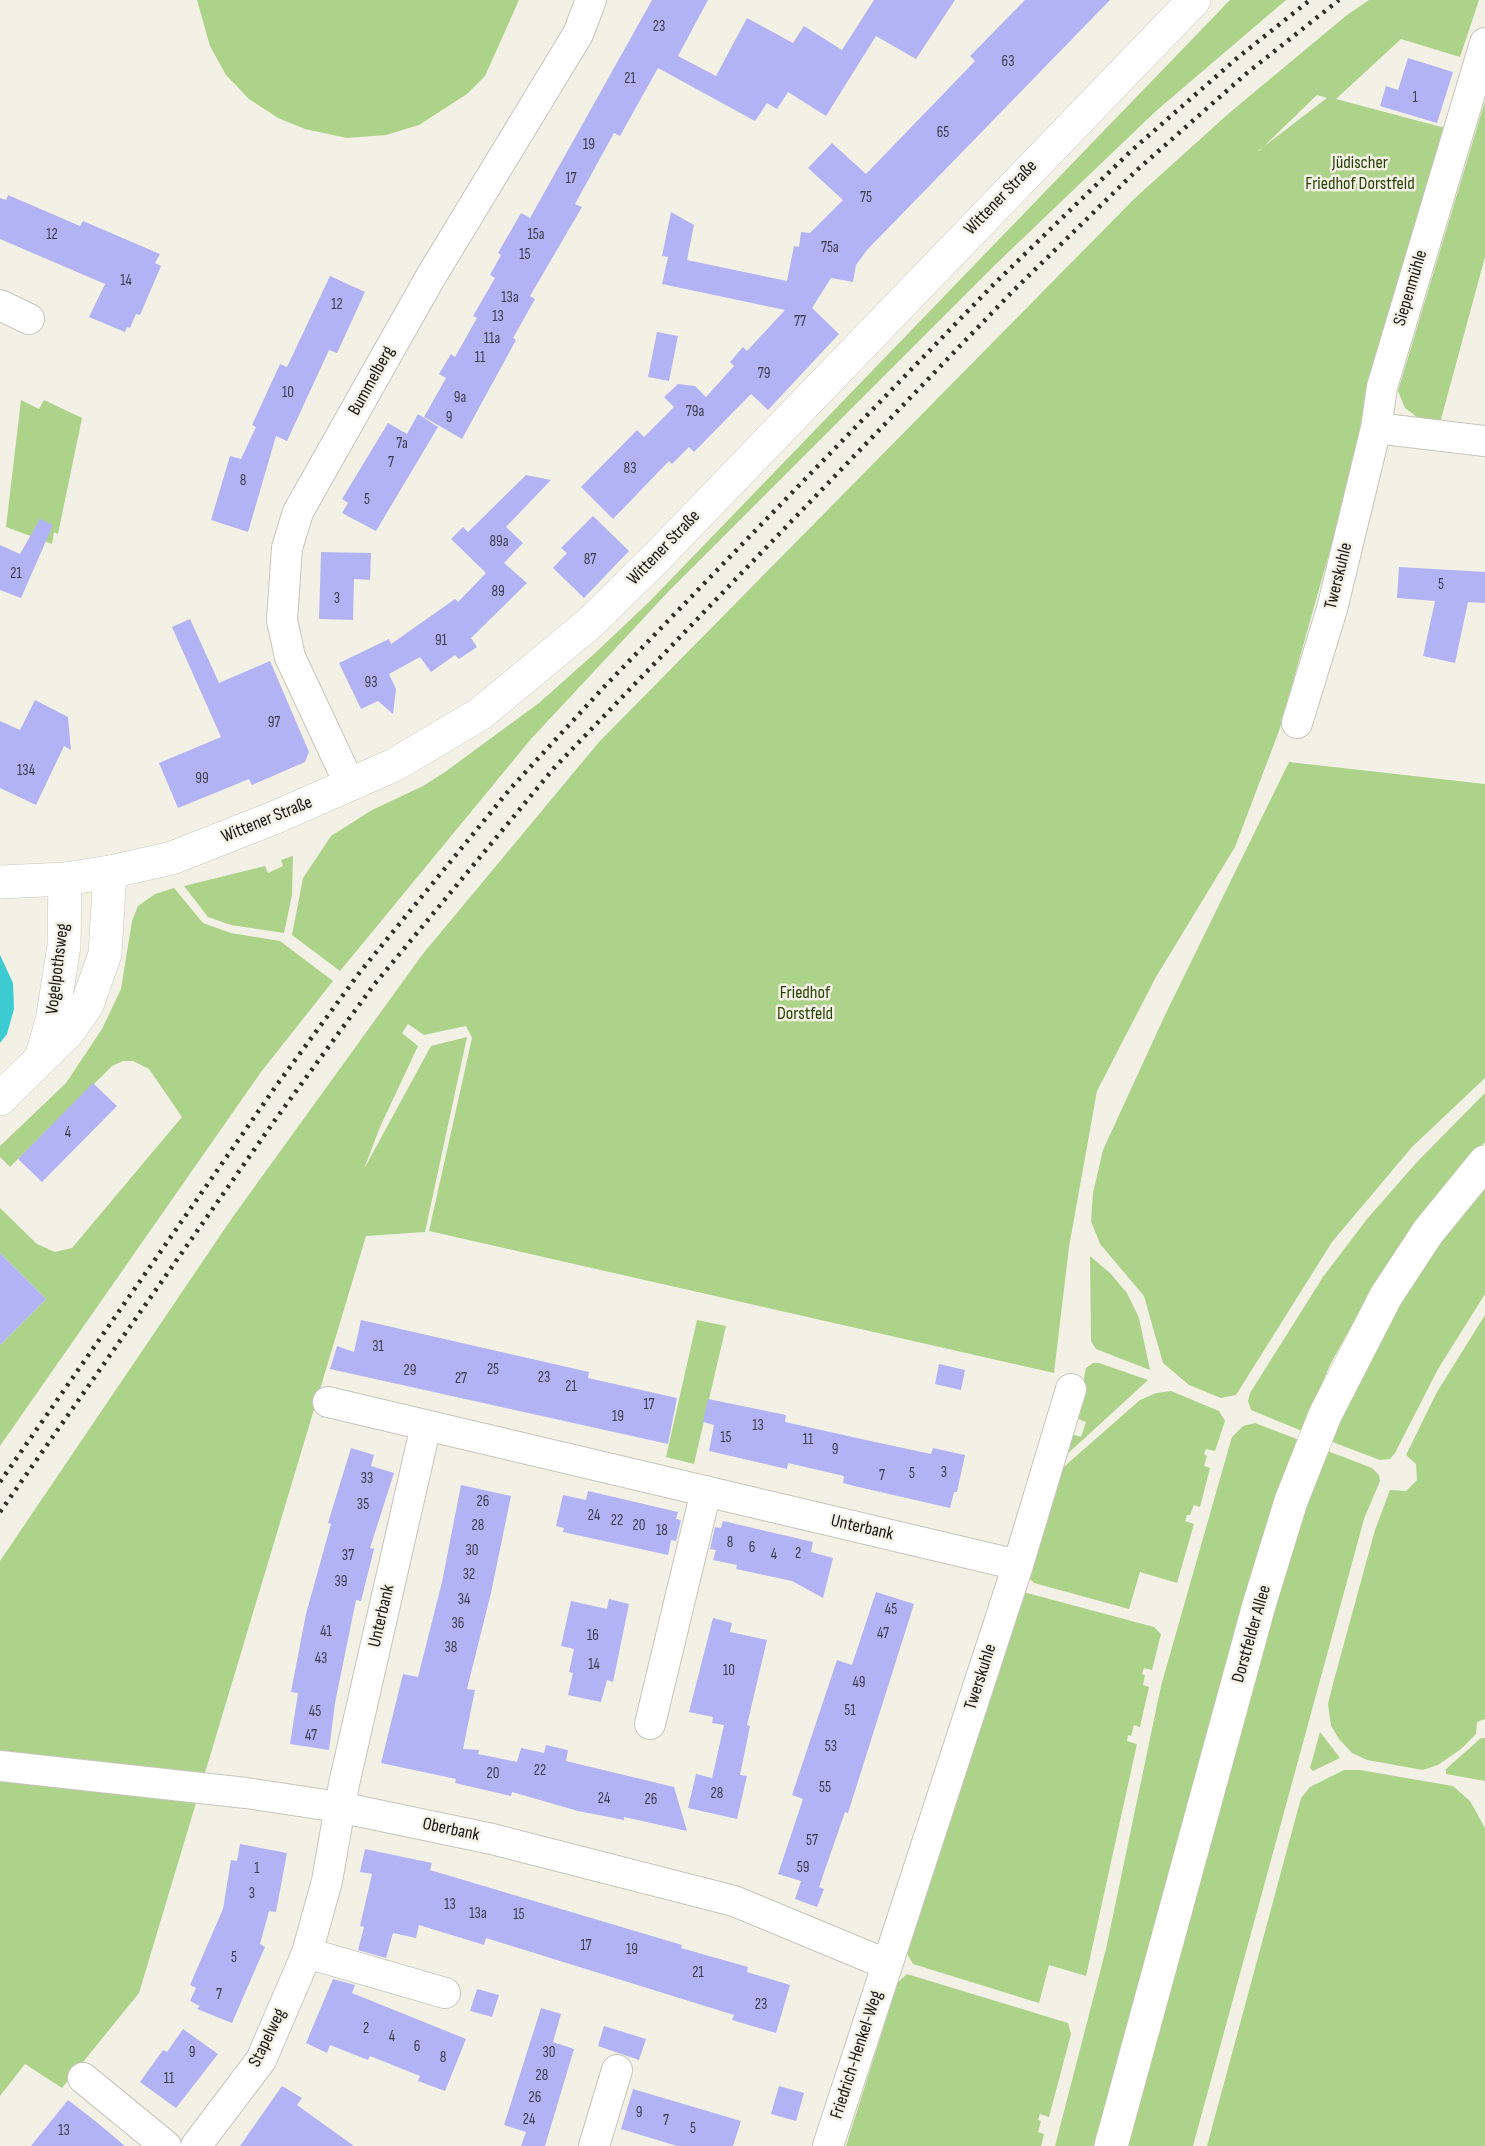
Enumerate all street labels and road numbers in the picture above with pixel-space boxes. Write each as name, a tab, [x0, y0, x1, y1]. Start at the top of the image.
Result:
street label: Wittener Straße	[960, 156, 1042, 240]
street label: Siepenmühle	[1389, 248, 1433, 328]
street label: Bummelberg	[344, 343, 400, 419]
street label: Wittener Straße	[623, 506, 705, 590]
street label: Twerskuhle	[1320, 540, 1358, 612]
street label: Wittener Straße	[219, 792, 315, 848]
street label: Vogelpothsweg	[42, 922, 74, 1016]
street label: Unterbank	[829, 1510, 895, 1546]
street label: Unterbank	[364, 1583, 400, 1649]
street label: Dorstfelder Allee	[1228, 1583, 1276, 1685]
street label: Twerskuhle	[960, 1641, 1002, 1713]
street label: Oberbank	[421, 1813, 481, 1847]
street label: Friedrich-Henkel-Weg	[826, 1988, 888, 2122]
street label: Stapelweg	[245, 2005, 291, 2071]

